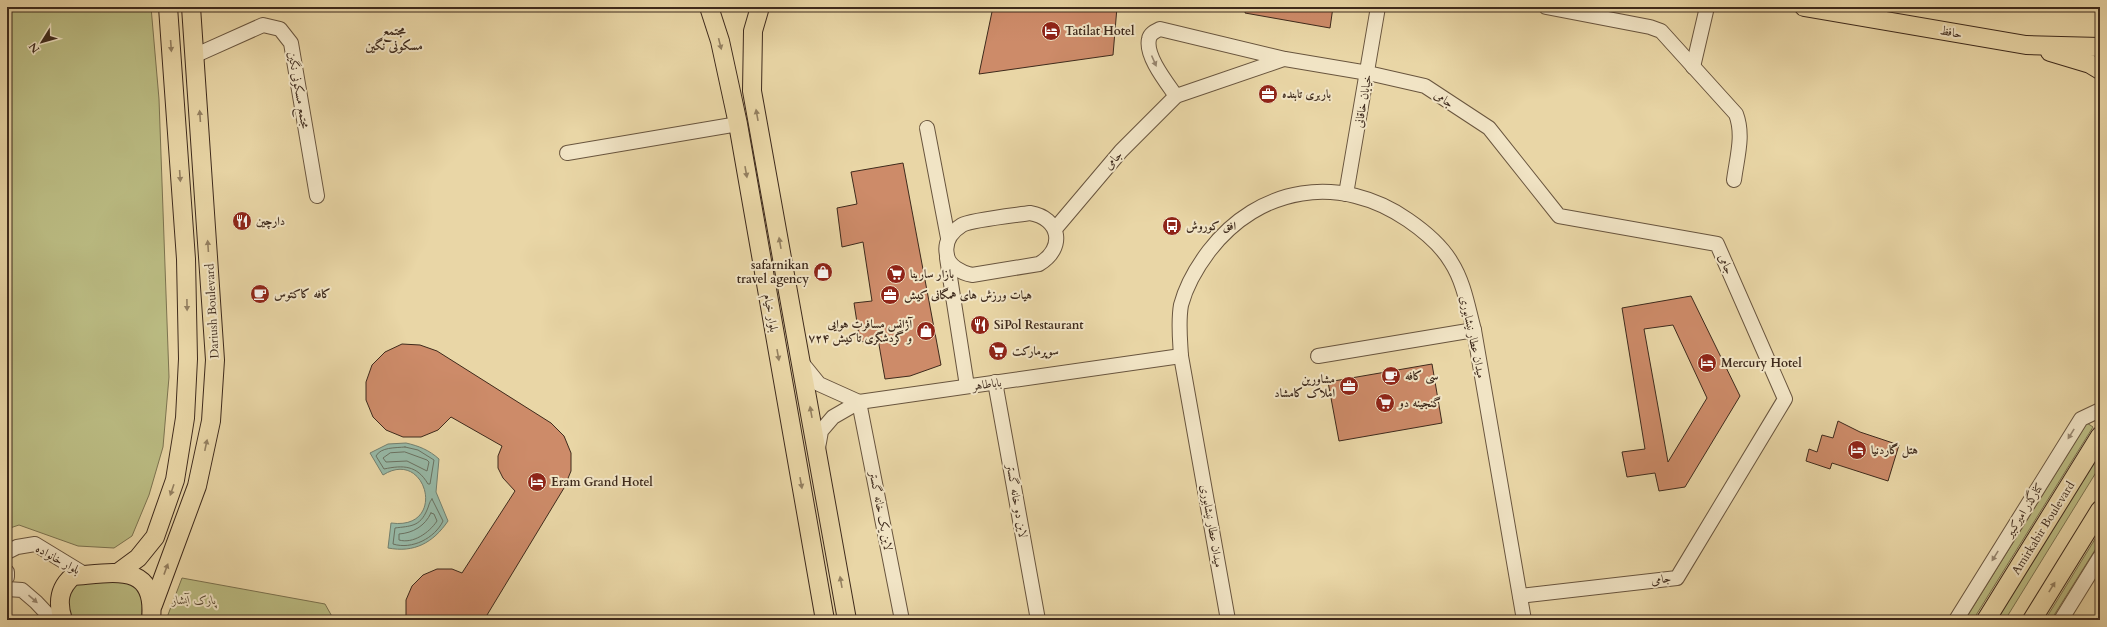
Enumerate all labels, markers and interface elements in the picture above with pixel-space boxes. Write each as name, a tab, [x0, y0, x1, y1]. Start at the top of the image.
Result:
hotel icon: Tatilat Hotel	[1040, 20, 1062, 42]
north arrow	[22, 22, 62, 62]
district label: مجتمع مسکونی نگین	[365, 22, 423, 55]
street label: حافظ	[1938, 22, 1964, 42]
place label: Tatilat Hotel	[1065, 23, 1135, 39]
one-way arrow	[718, 38, 724, 51]
text: N	[25, 39, 43, 56]
one-way arrow	[167, 40, 174, 52]
street label: مجتمع مسکونی نگین	[281, 50, 314, 131]
one-way arrow	[1151, 55, 1157, 67]
street label: خیابان خاقانی	[1350, 73, 1376, 129]
office icon: باربری تابنده	[1257, 83, 1279, 105]
place label: باربری تابنده	[1282, 86, 1331, 102]
street label: جامی	[1431, 87, 1457, 111]
one-way arrow	[753, 109, 759, 121]
one-way arrow	[196, 110, 203, 122]
street label: جامی	[1100, 147, 1126, 173]
one-way arrow	[743, 166, 749, 178]
one-way arrow	[176, 170, 183, 182]
restaurant icon: دارچین	[231, 210, 253, 232]
place label: دارچین	[256, 213, 285, 230]
bus stop icon: افق کوروش	[1161, 215, 1183, 237]
place label: افق کوروش	[1186, 218, 1237, 234]
one-way arrow	[777, 237, 783, 249]
one-way arrow	[205, 240, 212, 252]
street label: جامی	[1715, 251, 1737, 277]
place label: safarnikan travel agency	[737, 257, 809, 287]
shop icon: safarnikan travel agency	[812, 261, 834, 283]
street label: Dariush Boulevard	[201, 263, 222, 359]
supermarket icon: بازار سارینا	[885, 263, 907, 285]
place label: بازار سارینا	[910, 266, 954, 282]
cafe icon: کافه کاکتوس	[249, 283, 271, 305]
office icon: هیات ورزش های همگانی کیش	[879, 284, 901, 306]
place label: کافه کاکتوس	[274, 286, 331, 302]
place label: هیات ورزش های همگانی کیش	[904, 287, 1032, 303]
street label: بلوار خیام	[757, 293, 782, 334]
street label: میدان عطار نیشابوری	[1456, 294, 1490, 380]
one-way arrow	[184, 299, 190, 312]
restaurant icon: SiPol Restaurant	[969, 314, 991, 336]
place label: آژانس مسافرت هوایی و گردشگری تاکیش ۷۲۴	[808, 316, 913, 346]
place label: SiPol Restaurant	[994, 317, 1084, 333]
shop icon: آژانس مسافرت هوایی و گردشگری تاکیش ۷۲۴	[915, 320, 937, 342]
supermarket icon: سوپرمارکت	[987, 340, 1009, 362]
place label: سوپرمارکت	[1012, 343, 1059, 359]
one-way arrow	[775, 349, 781, 361]
hotel icon: Mercury Hotel	[1696, 352, 1718, 374]
place label: Mercury Hotel	[1721, 355, 1802, 371]
cafe icon: سی کافه	[1380, 365, 1402, 387]
place label: سی کافه	[1405, 368, 1439, 385]
place label: مشاورین املاک کامشاد	[1274, 371, 1335, 401]
street label: باباطاهر	[969, 374, 1003, 394]
office icon: مشاورین املاک کامشاد	[1338, 375, 1360, 397]
supermarket icon: گنجینه دو	[1374, 392, 1396, 414]
place label: گنجینه دو	[1397, 395, 1441, 411]
one-way arrow	[807, 406, 813, 418]
one-way arrow	[2068, 428, 2075, 440]
one-way arrow	[203, 439, 209, 451]
hotel icon: هتل گاردنیا	[1846, 439, 1868, 461]
place label: هتل گاردنیا	[1871, 442, 1918, 458]
street label: لاین دو خانه گستر	[1002, 461, 1031, 539]
street label: لاین یک خانه گستر	[865, 468, 897, 552]
hotel icon: Eram Grand Hotel	[526, 471, 548, 493]
place label: Eram Grand Hotel	[551, 474, 653, 490]
one-way arrow	[798, 477, 804, 489]
street label: Amirkabir Boulevard	[2008, 478, 2079, 578]
street label: کنارگذر امیرکبیر	[1999, 479, 2047, 542]
street label: میدان عطار نیشابوری	[1197, 483, 1227, 569]
one-way arrow	[168, 484, 174, 496]
street label: بلوار خانواده	[33, 540, 83, 578]
one-way arrow	[1992, 550, 1999, 562]
one-way arrow	[164, 562, 170, 574]
street label: جامی	[1650, 570, 1672, 588]
one-way arrow	[837, 575, 843, 588]
one-way arrow	[2048, 582, 2056, 592]
park label: پارک آبشار	[171, 592, 218, 609]
one-way arrow	[28, 594, 38, 604]

